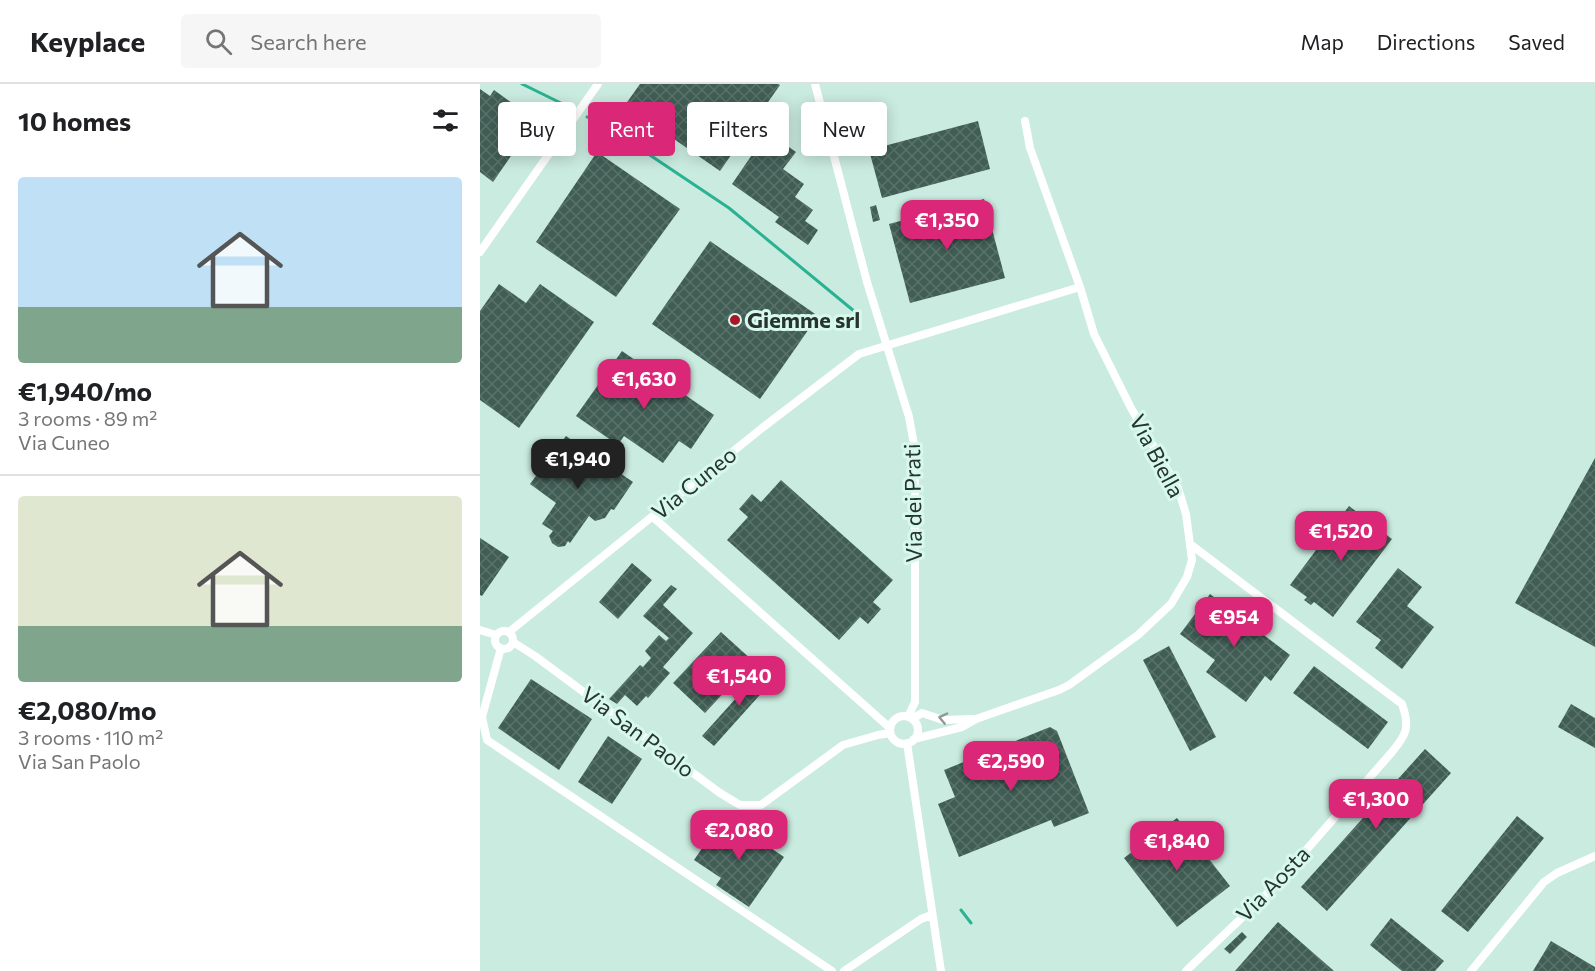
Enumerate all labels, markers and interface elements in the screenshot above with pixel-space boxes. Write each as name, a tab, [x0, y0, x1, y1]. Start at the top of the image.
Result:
search box	[181, 14, 601, 68]
text: Keyplace	[30, 24, 145, 58]
icon: search	[202, 25, 235, 58]
text: Search here	[250, 28, 367, 55]
text: Map	[1301, 29, 1344, 54]
text: Directions	[1377, 29, 1475, 54]
text: Saved	[1508, 29, 1565, 54]
chip: Buy	[498, 102, 576, 156]
chip: Rent	[588, 102, 675, 156]
chip: Filters	[687, 102, 789, 156]
chip: New	[801, 102, 887, 156]
icon: filters	[429, 104, 462, 137]
text: 10 homes	[18, 105, 131, 136]
pin: €1,350	[898, 200, 996, 251]
text: €1,350	[915, 207, 979, 231]
icon: home	[186, 216, 294, 324]
place label: Giemme srl	[747, 306, 860, 333]
marker: Giemme srl	[728, 313, 742, 327]
pin: €1,630	[595, 359, 693, 410]
text: €1,630	[611, 366, 677, 390]
text: €1,940/mo	[18, 375, 152, 406]
text: 3 rooms · 89 m²	[18, 406, 157, 430]
street label: Via Biella	[1124, 409, 1191, 502]
text: Via Cuneo	[18, 430, 110, 454]
pin: €1,940	[529, 439, 627, 490]
street label: Via Cuneo	[646, 440, 742, 525]
street label: Via dei Prati	[898, 443, 927, 563]
text: €1,940	[545, 446, 611, 470]
pin: €1,520	[1292, 511, 1390, 562]
text: €1,520	[1309, 518, 1373, 542]
icon: home	[186, 535, 294, 643]
pin: €954	[1198, 597, 1270, 648]
text: €954	[1209, 604, 1259, 628]
pin: €1,540	[690, 656, 788, 707]
text: €1,540	[706, 663, 772, 687]
street label: Via San Paolo	[576, 680, 700, 783]
text: €2,080/mo	[18, 694, 157, 725]
one-way arrow	[938, 712, 948, 725]
text: 3 rooms · 110 m²	[18, 725, 163, 749]
pin: €2,590	[962, 741, 1060, 792]
text: €2,590	[977, 748, 1045, 772]
text: Via San Paolo	[18, 749, 141, 773]
pin: €1,300	[1327, 779, 1425, 830]
text: €1,300	[1343, 786, 1409, 810]
pin: €2,080	[690, 810, 788, 861]
text: €2,080	[704, 817, 774, 841]
pin: €1,840	[1128, 821, 1226, 872]
text: €1,840	[1144, 828, 1210, 852]
street label: Via Aosta	[1230, 840, 1315, 927]

